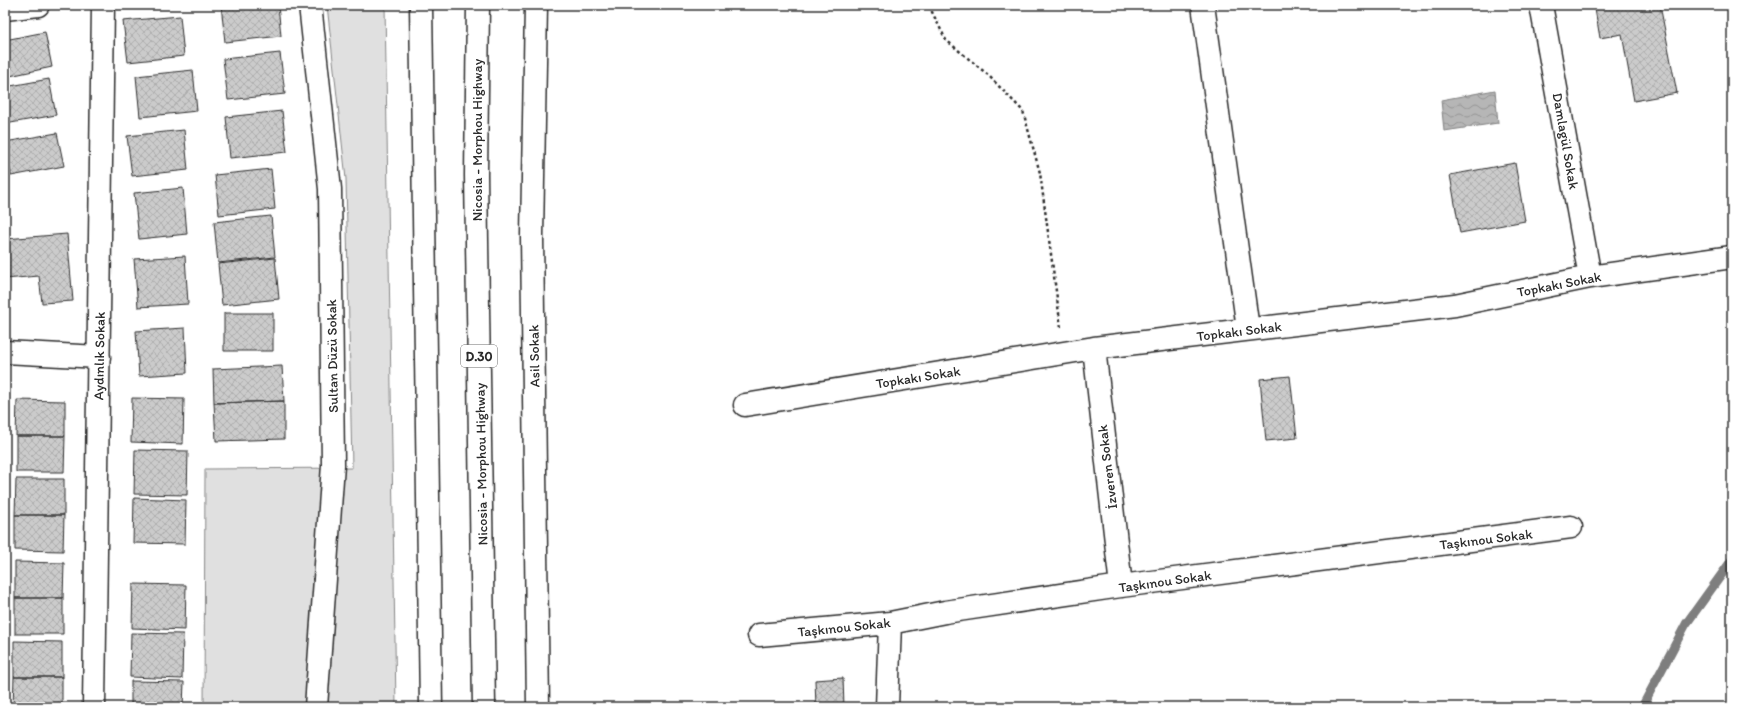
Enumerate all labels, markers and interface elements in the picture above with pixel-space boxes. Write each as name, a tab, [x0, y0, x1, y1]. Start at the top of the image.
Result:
street label: Nicosia - Morphou Highway	[469, 58, 486, 221]
street label: Damlagül Sokak	[1549, 91, 1583, 192]
street label: Topkakı Sokak	[1516, 268, 1603, 301]
street label: Sultan Düzü Sokak	[323, 298, 342, 413]
street label: Aydınlık Sokak	[90, 311, 109, 400]
street label: Topkakı Sokak	[1196, 318, 1282, 345]
street label: Asil Sokak	[525, 324, 544, 387]
road number: D.30	[461, 345, 497, 367]
street label: Topkakı Sokak	[875, 362, 962, 393]
street label: Nicosia - Morphou Highway	[472, 382, 491, 545]
street label: İzveren Sokak	[1094, 423, 1121, 510]
street label: Taşkınou Sokak	[1439, 525, 1534, 554]
street label: Taşkınou Sokak	[1118, 566, 1213, 596]
street label: Taşkınou Sokak	[797, 614, 892, 641]

